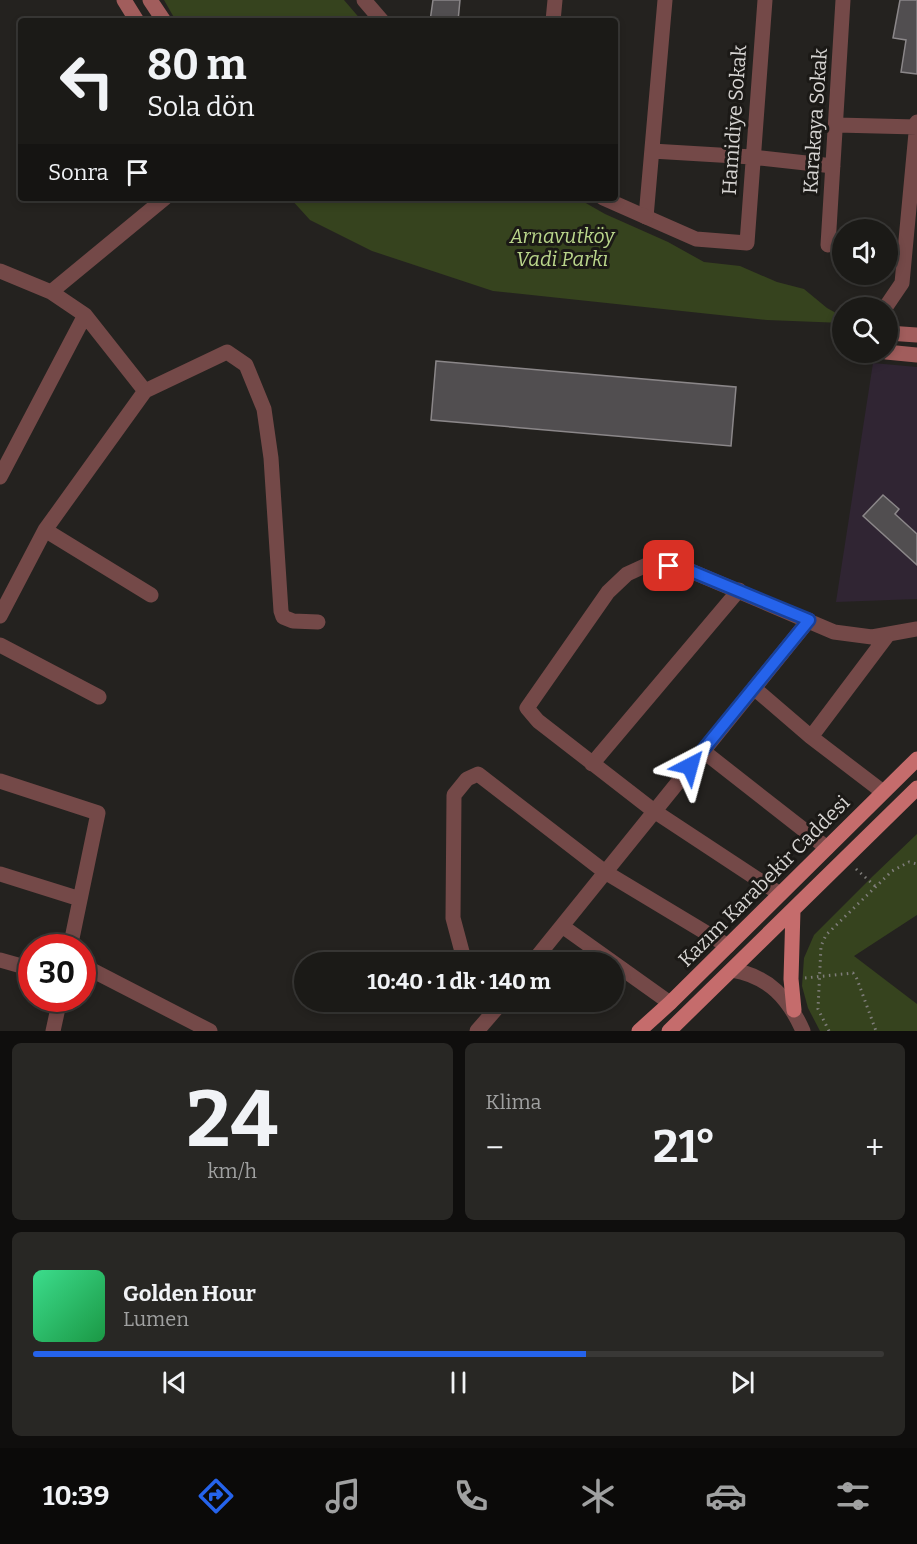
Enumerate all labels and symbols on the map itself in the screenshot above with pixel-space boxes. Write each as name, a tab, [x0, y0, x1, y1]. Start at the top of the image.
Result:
street label: Hamidiye Sokak	[717, 43, 751, 196]
street label: Karakaya Sokak	[798, 47, 832, 195]
park label: Arnavutköy Vadi Parkı	[509, 224, 616, 271]
pin	[643, 540, 694, 591]
position arrow	[658, 734, 722, 798]
street label: Kazım Karabekir Caddesi	[673, 790, 855, 972]
speed limit sign: 30	[18, 934, 96, 1012]

